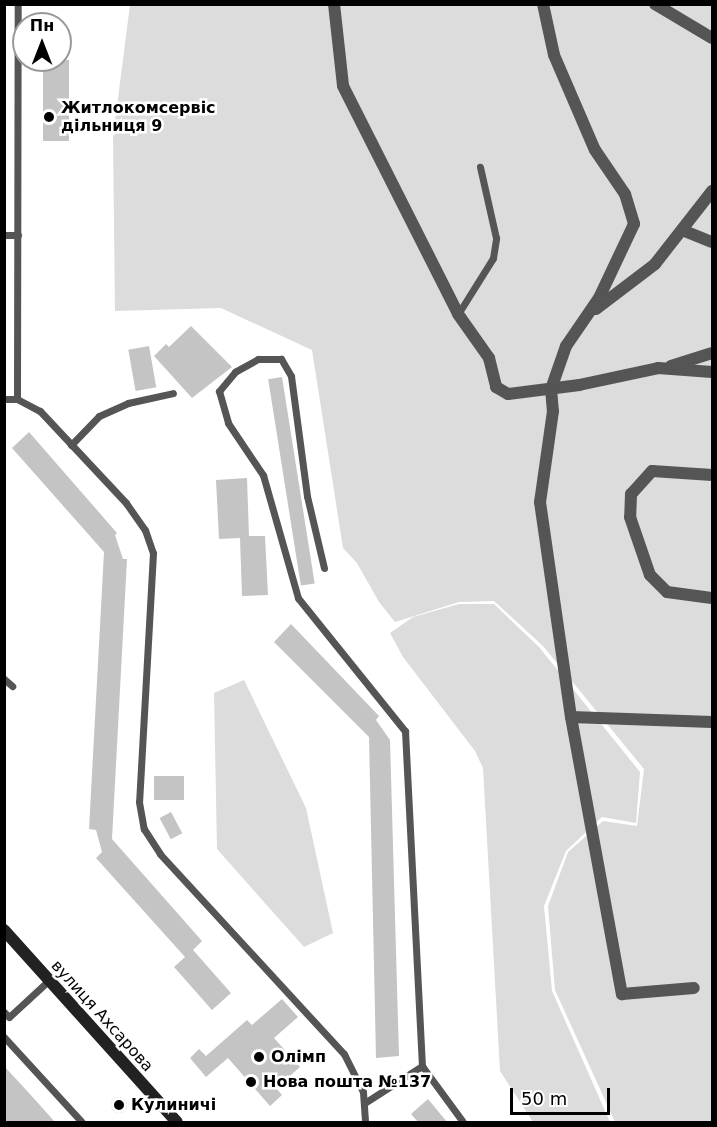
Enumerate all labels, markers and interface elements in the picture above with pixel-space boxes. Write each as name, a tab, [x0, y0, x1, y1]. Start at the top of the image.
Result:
north arrow	[12, 12, 72, 72]
text: Пн	[30, 16, 54, 35]
place label: Житлокомсервіс дільниця 9	[61, 98, 216, 136]
marker: Житлокомсервіс дільниця 9	[42, 110, 56, 124]
street label: вулиця Ахсарова	[47, 956, 157, 1076]
place label: Олімп	[271, 1047, 326, 1067]
marker: Олімп	[252, 1050, 266, 1064]
place label: Нова пошта №137	[263, 1072, 431, 1092]
marker: Нова пошта №137	[244, 1075, 258, 1089]
scale bar	[513, 1076, 614, 1114]
text: 50 m	[521, 1088, 567, 1109]
place label: Кулиничі	[131, 1095, 216, 1115]
marker: Кулиничі	[112, 1098, 126, 1112]

